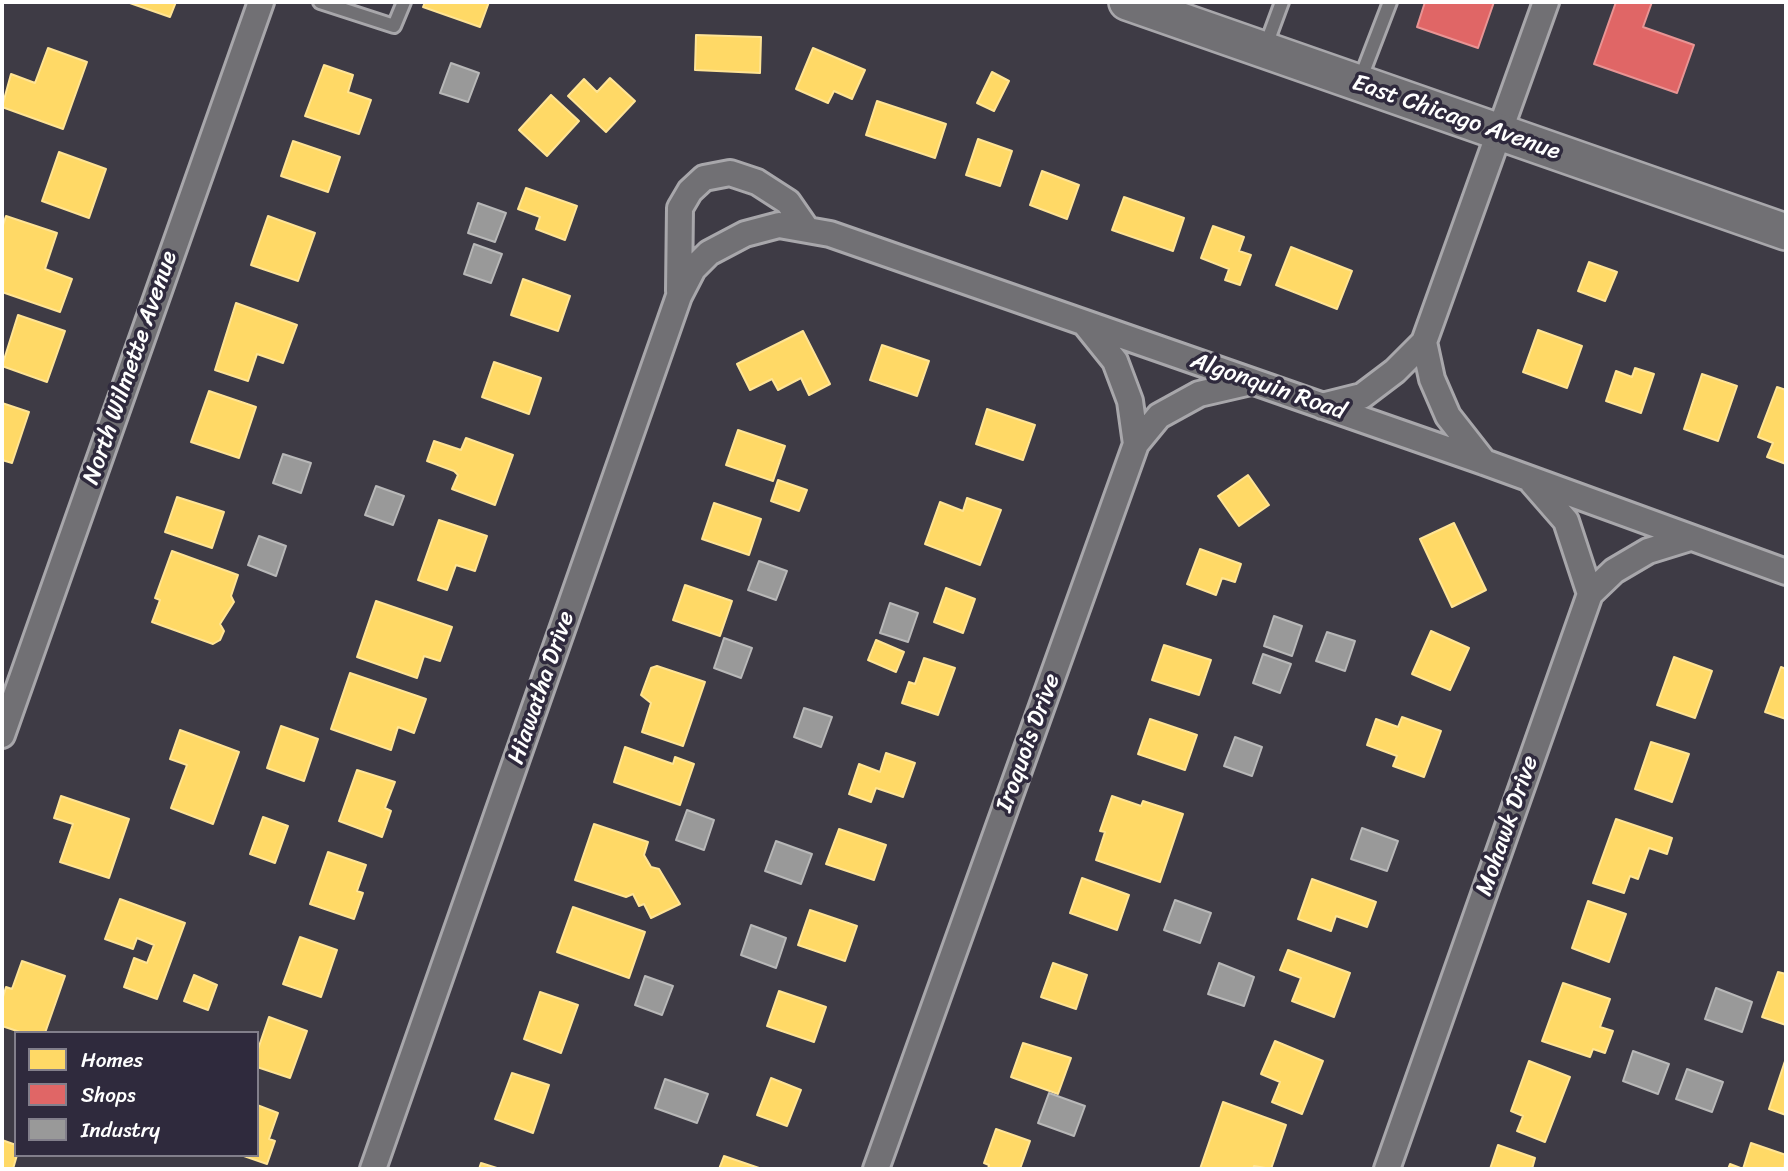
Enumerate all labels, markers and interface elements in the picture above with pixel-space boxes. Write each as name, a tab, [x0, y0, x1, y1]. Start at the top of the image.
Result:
street label: East Chicago Avenue	[1348, 69, 1564, 167]
street label: North Wilmette Avenue	[78, 248, 184, 488]
street label: Algonquin Road	[1187, 347, 1349, 427]
street label: Hiawatha Drive	[502, 608, 582, 768]
street label: Iroquois Drive	[991, 670, 1067, 816]
street label: Mohawk Drive	[1471, 752, 1545, 900]
legend	[14, 1031, 259, 1157]
text: Homes	[81, 1041, 143, 1079]
text: Shops	[81, 1076, 136, 1114]
text: Industry	[81, 1111, 160, 1149]

